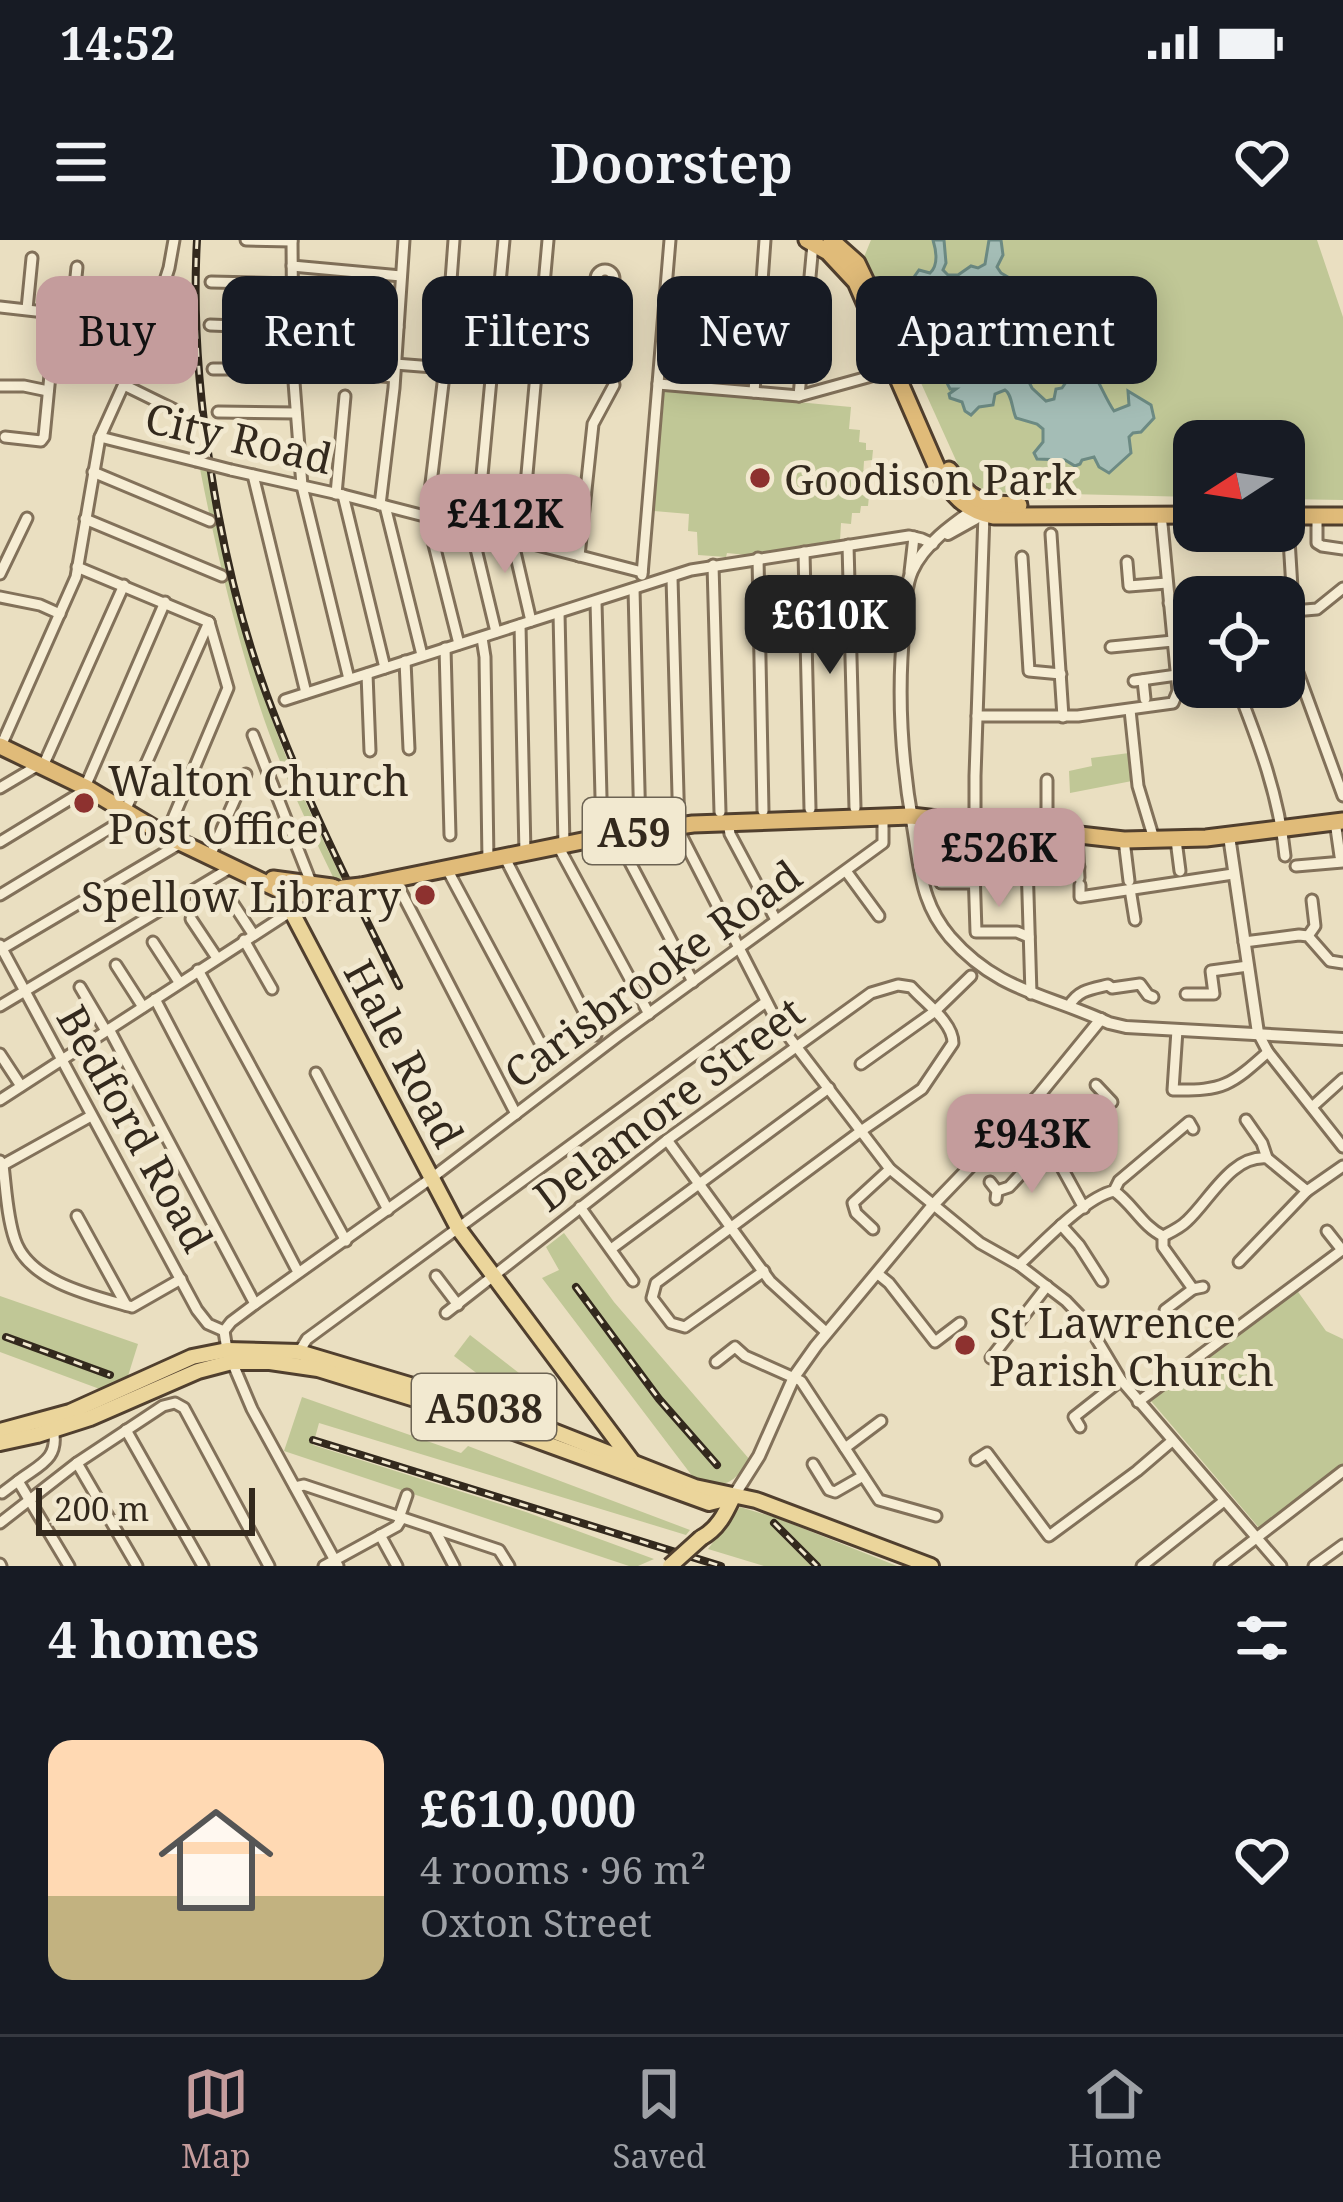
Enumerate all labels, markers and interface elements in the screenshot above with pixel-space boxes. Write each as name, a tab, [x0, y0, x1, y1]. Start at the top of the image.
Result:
text: 14:52	[60, 12, 175, 73]
text: Doorstep	[550, 125, 793, 199]
icon: menu	[48, 129, 114, 195]
icon: heart	[1229, 129, 1295, 195]
chip: Buy	[36, 276, 198, 384]
chip: Rent	[222, 276, 398, 384]
chip: Filters	[422, 276, 633, 384]
chip: New	[657, 276, 832, 384]
chip: Apartment	[856, 276, 1157, 384]
street label: City Road	[140, 388, 338, 486]
north arrow	[1173, 420, 1305, 552]
map controls	[1173, 420, 1305, 708]
place label: Goodison Park	[784, 450, 1077, 507]
marker: Goodison Park	[747, 465, 773, 491]
pin: £412K	[421, 474, 589, 576]
text: £412K	[447, 486, 563, 539]
pin: £610K	[746, 575, 914, 677]
button: locate	[1173, 576, 1305, 708]
text: £610K	[772, 587, 888, 640]
place label: Walton Church Post Office	[108, 751, 409, 856]
marker: Walton Church Post Office	[71, 790, 97, 816]
road number: A59	[583, 798, 685, 864]
pin: £526K	[915, 808, 1083, 910]
text: £526K	[941, 820, 1057, 873]
street label: Carisbrooke Road	[492, 846, 812, 1100]
place label: Spellow Library	[81, 867, 401, 924]
marker: Spellow Library	[412, 882, 438, 908]
street label: Hale Road	[332, 949, 478, 1157]
street label: Delamore Street	[522, 983, 814, 1223]
street label: Bedford Road	[45, 995, 227, 1261]
pin: £943K	[948, 1094, 1116, 1196]
text: £943K	[974, 1106, 1090, 1159]
place label: St Lawrence Parish Church	[989, 1293, 1274, 1398]
marker: St Lawrence Parish Church	[952, 1332, 978, 1358]
road number: A5038	[412, 1374, 556, 1440]
scale bar	[36, 1482, 255, 1535]
text: 200 m	[54, 1486, 149, 1531]
text: 4 homes	[48, 1603, 259, 1673]
icon: filters	[1229, 1605, 1295, 1671]
text: £610,000	[420, 1772, 636, 1842]
icon: home	[144, 1788, 288, 1932]
icon: heart	[1229, 1827, 1295, 1893]
text: 4 rooms · 96 m²	[420, 1842, 706, 1895]
text: Oxton Street	[420, 1895, 652, 1948]
tab: Map	[181, 2061, 251, 2178]
tab: Saved	[613, 2061, 706, 2178]
tab: Home	[1068, 2061, 1162, 2178]

